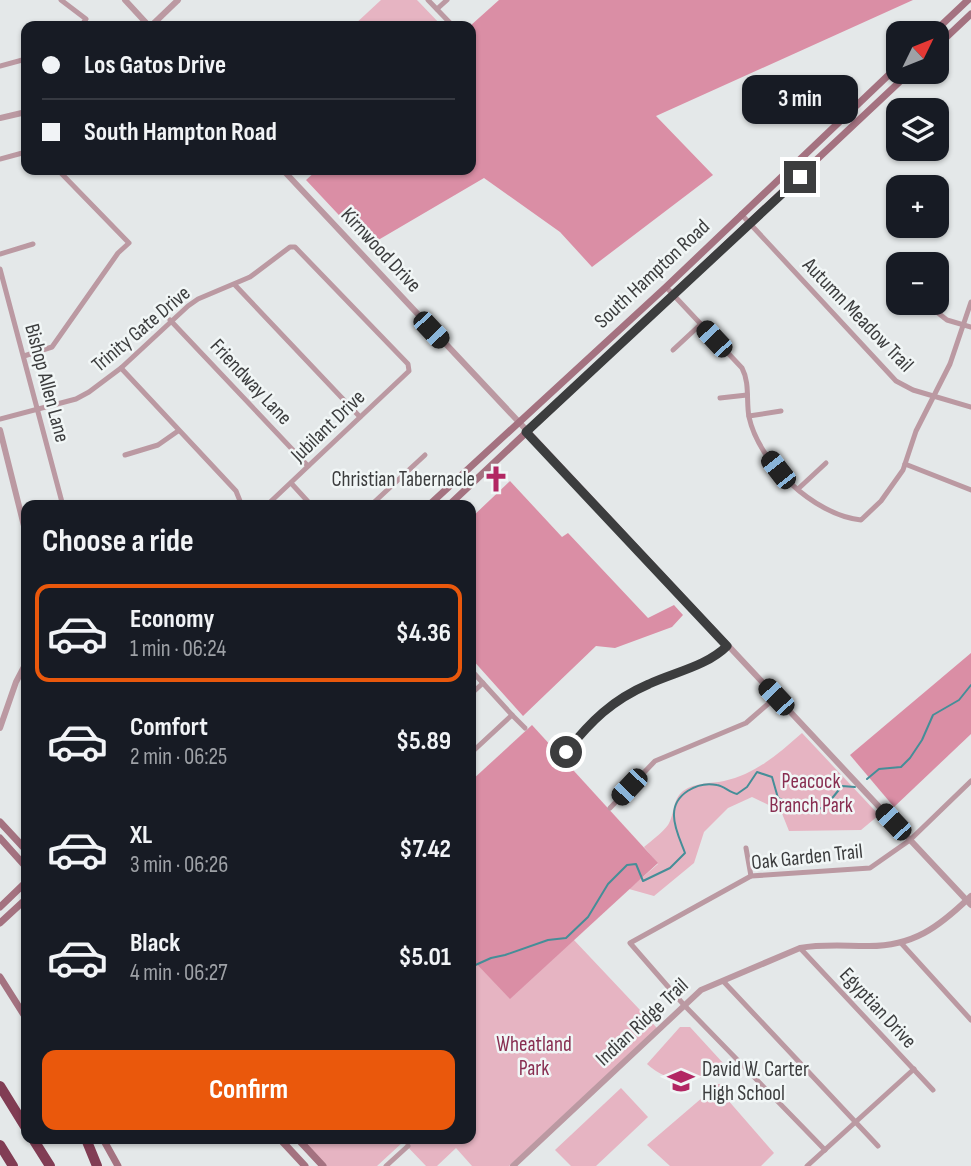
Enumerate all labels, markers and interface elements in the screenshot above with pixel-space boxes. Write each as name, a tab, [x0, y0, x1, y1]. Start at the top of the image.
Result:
north arrow	[886, 21, 948, 84]
map controls	[886, 21, 949, 315]
text: Los Gatos Drive	[84, 50, 226, 81]
callout: 3 min	[742, 76, 858, 124]
text: 3 min	[778, 85, 822, 113]
button: layers	[886, 98, 949, 161]
text: South Hampton Road	[84, 117, 277, 148]
route end	[784, 161, 816, 193]
button: +	[886, 175, 949, 238]
street label: Kirnwood Drive	[336, 203, 426, 297]
street label: South Hampton Road	[589, 214, 715, 334]
street label: Autumn Meadow Trail	[797, 252, 919, 377]
button: −	[886, 252, 949, 315]
street label: Trinity Gate Drive	[87, 281, 195, 377]
car	[409, 307, 454, 353]
car	[692, 316, 737, 362]
street label: Bishop Allen Lane	[19, 321, 75, 445]
street label: Friendway Lane	[205, 334, 297, 430]
street label: Jubilant Drive	[285, 385, 370, 468]
car	[757, 447, 800, 493]
church icon: Christian Tabernacle	[481, 464, 511, 494]
place label: Christian Tabernacle	[331, 467, 475, 492]
text: Choose a ride	[42, 522, 194, 561]
icon: car	[46, 602, 109, 665]
text: Economy	[130, 604, 214, 635]
text: $4.36	[396, 618, 451, 649]
text: 1 min · 06:24	[130, 635, 226, 663]
car	[754, 674, 799, 720]
icon: car	[46, 710, 109, 773]
text: Comfort	[130, 712, 208, 743]
text: $5.89	[396, 726, 451, 757]
route start	[550, 736, 582, 768]
text: 2 min · 06:25	[130, 743, 227, 771]
car	[607, 764, 652, 810]
park label: Peacock Branch Park	[769, 769, 853, 818]
car	[871, 799, 916, 845]
icon: car	[46, 818, 109, 881]
text: XL	[130, 820, 152, 851]
text: $7.42	[399, 834, 451, 865]
street label: Oak Garden Trail	[750, 839, 864, 875]
text: 3 min · 06:26	[130, 851, 228, 879]
icon: car	[46, 926, 109, 989]
text: Black	[130, 928, 180, 959]
text: $5.01	[398, 942, 451, 973]
text: 4 min · 06:27	[130, 959, 227, 987]
street label: Egyptian Drive	[834, 963, 922, 1053]
street label: Indian Ridge Trail	[591, 973, 693, 1071]
park label: Wheatland Park	[496, 1032, 572, 1081]
button: Confirm	[42, 1050, 455, 1130]
place label: David W. Carter High School	[702, 1057, 809, 1106]
school or university icon: David W. Carter High School	[666, 1066, 696, 1096]

